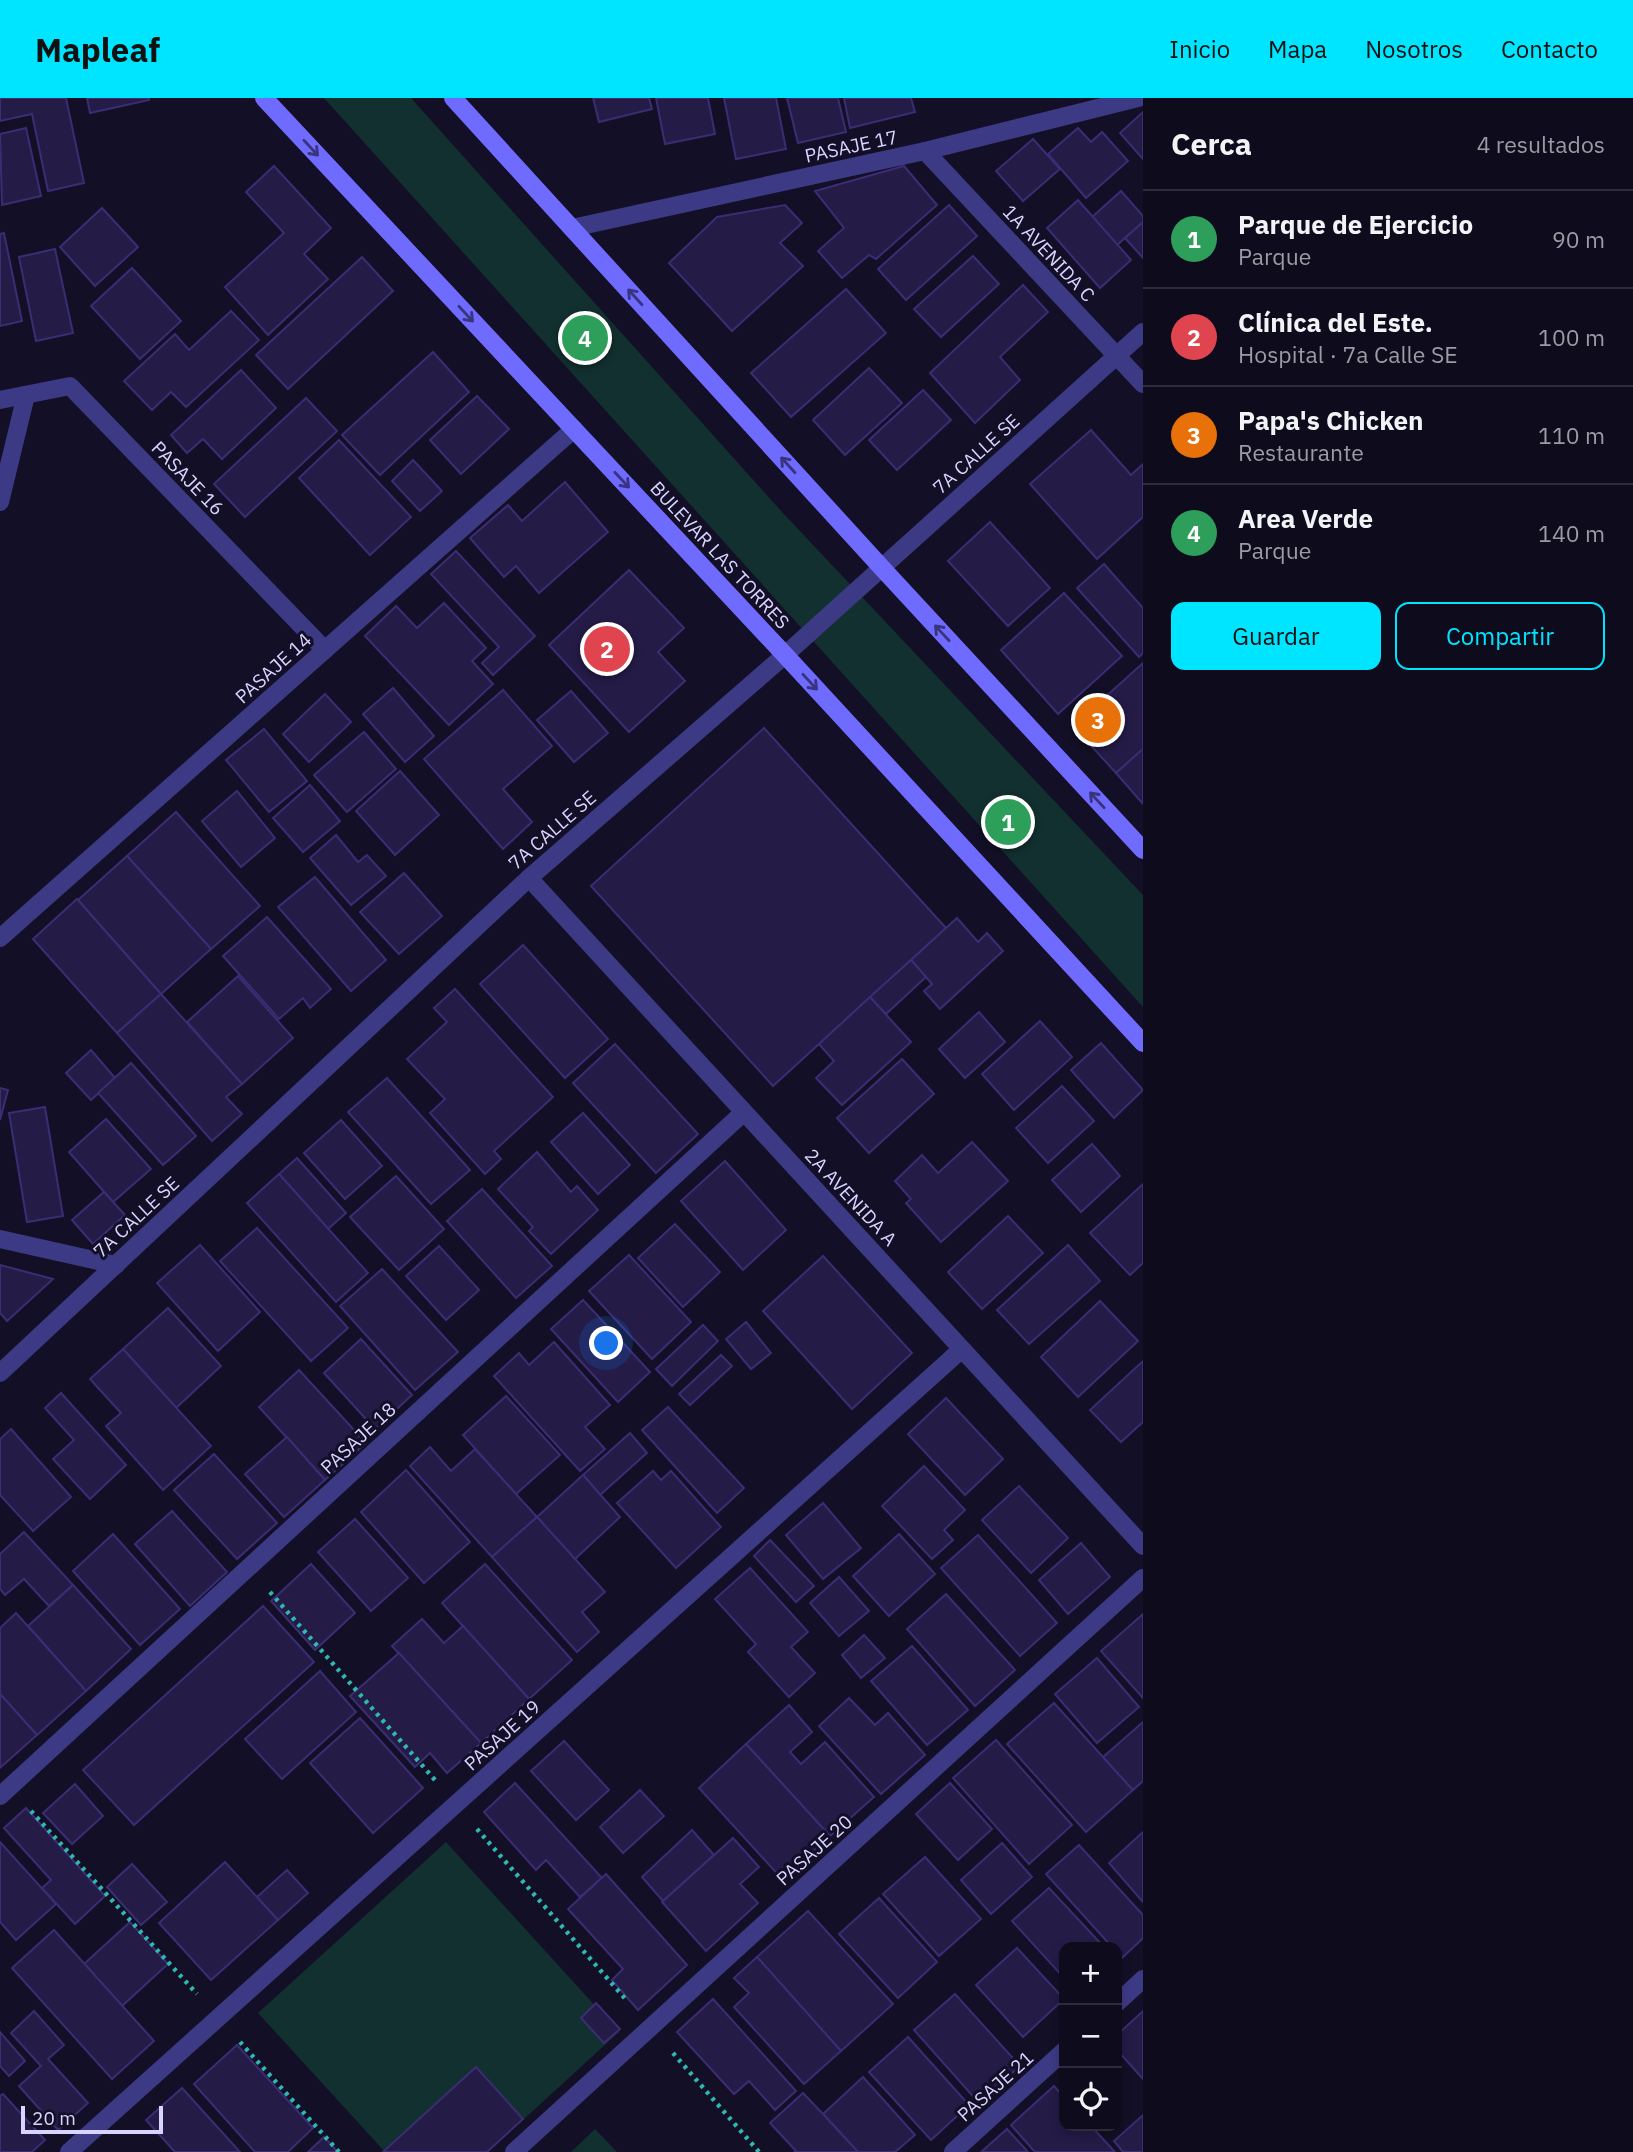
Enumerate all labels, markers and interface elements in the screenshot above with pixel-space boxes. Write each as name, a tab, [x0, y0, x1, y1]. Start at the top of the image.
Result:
text: Mapleaf	[35, 28, 160, 71]
text: Inicio	[1169, 33, 1230, 65]
text: Mapa	[1268, 33, 1327, 65]
text: Nosotros	[1365, 33, 1463, 65]
text: Contacto	[1501, 33, 1598, 65]
street label: PASAJE 17	[802, 124, 900, 168]
text: Cerca	[1171, 124, 1252, 163]
text: 4 resultados	[1477, 129, 1605, 159]
one-way arrow	[302, 139, 319, 156]
street label: 1A AVENIDA C	[998, 199, 1100, 307]
text: Parque de Ejercicio	[1238, 207, 1473, 241]
text: 1	[1187, 224, 1201, 254]
text: 90 m	[1552, 224, 1605, 254]
text: Parque	[1238, 241, 1311, 271]
one-way arrow	[626, 289, 643, 306]
one-way arrow	[458, 305, 474, 323]
text: Clínica del Este.	[1238, 305, 1433, 339]
pin: 4	[562, 312, 608, 364]
text: 2	[1187, 322, 1201, 352]
text: 100 m	[1538, 322, 1605, 352]
text: Hospital · 7a Calle SE	[1238, 339, 1458, 369]
text: Papa's Chicken	[1238, 403, 1424, 437]
street label: 7A CALLE SE	[928, 409, 1024, 499]
text: 3	[1187, 420, 1201, 450]
text: 110 m	[1538, 420, 1605, 450]
street label: PASAJE 16	[147, 436, 229, 520]
text: Restaurante	[1238, 437, 1364, 467]
one-way arrow	[780, 456, 796, 474]
one-way arrow	[613, 471, 630, 488]
street label: BULEVAR LAS TORRES	[645, 476, 795, 634]
text: Area Verde	[1238, 501, 1373, 535]
text: 4	[1187, 518, 1201, 548]
text: 140 m	[1538, 518, 1605, 548]
text: Parque	[1238, 535, 1311, 565]
button: Guardar	[1171, 602, 1381, 670]
button: Compartir	[1395, 602, 1605, 670]
pin: 2	[584, 623, 630, 675]
one-way arrow	[934, 624, 950, 642]
street label: PASAJE 14	[230, 628, 316, 708]
one-way arrow	[802, 673, 819, 690]
pin: 3	[1075, 694, 1121, 746]
street label: 7A CALLE SE	[503, 785, 601, 875]
one-way arrow	[1088, 792, 1105, 809]
pin: 1	[985, 796, 1031, 848]
street label: 2A AVENIDA A	[800, 1143, 902, 1251]
street label: 7A CALLE SE	[88, 1171, 184, 1263]
your location	[589, 1326, 623, 1360]
street label: PASAJE 18	[315, 1397, 401, 1479]
street label: PASAJE 19	[459, 1695, 545, 1775]
street label: PASAJE 20	[771, 1810, 857, 1890]
map controls	[1059, 1942, 1122, 2131]
button: +	[1059, 1942, 1122, 2005]
button: −	[1059, 2005, 1122, 2068]
street label: PASAJE 21	[952, 2046, 1038, 2126]
button: locate	[1059, 2068, 1122, 2131]
scale bar	[21, 2103, 163, 2135]
text: 20 m	[32, 2106, 76, 2130]

